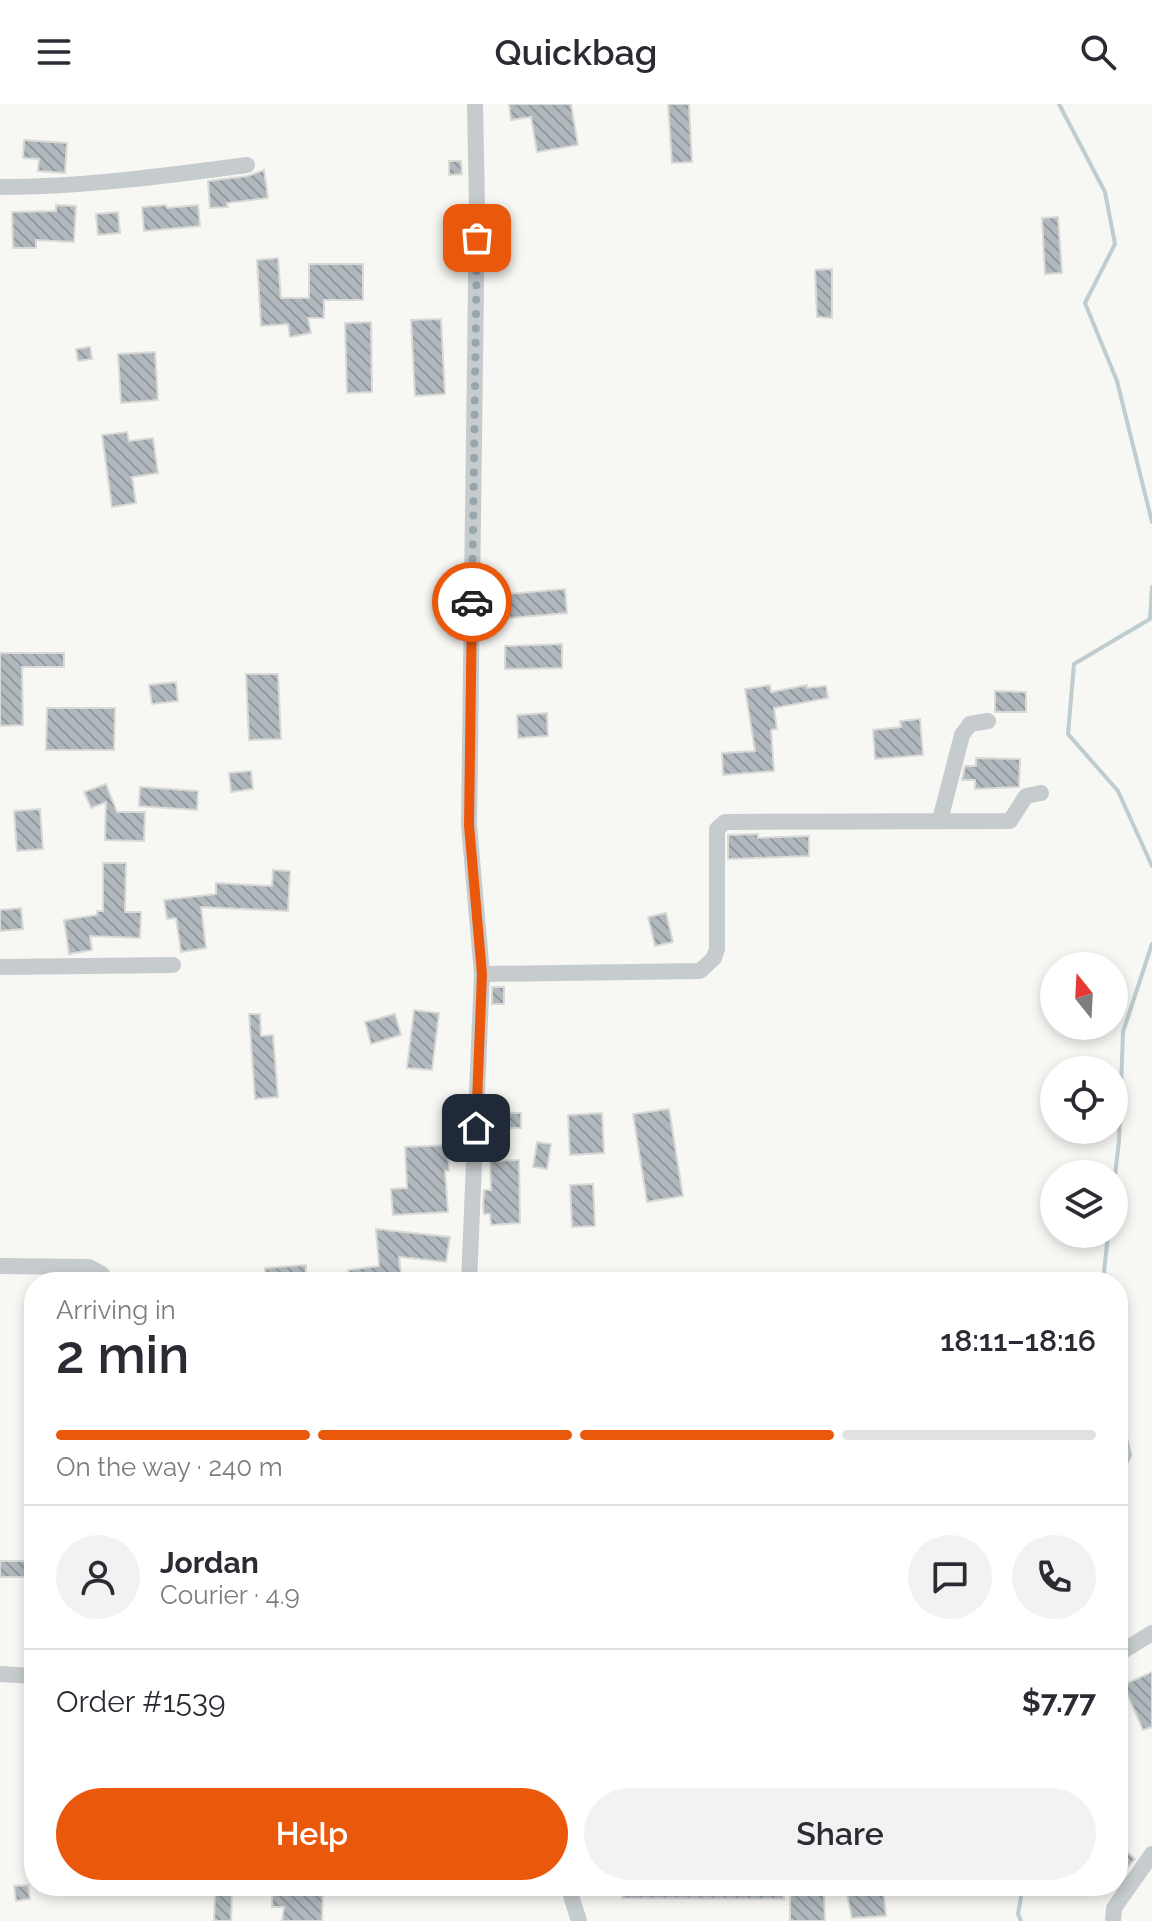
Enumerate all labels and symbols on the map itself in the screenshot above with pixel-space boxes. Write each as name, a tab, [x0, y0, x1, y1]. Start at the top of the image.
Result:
pin	[443, 204, 511, 272]
courier	[432, 562, 512, 642]
north arrow	[1040, 952, 1128, 1040]
pin	[442, 1094, 510, 1162]

